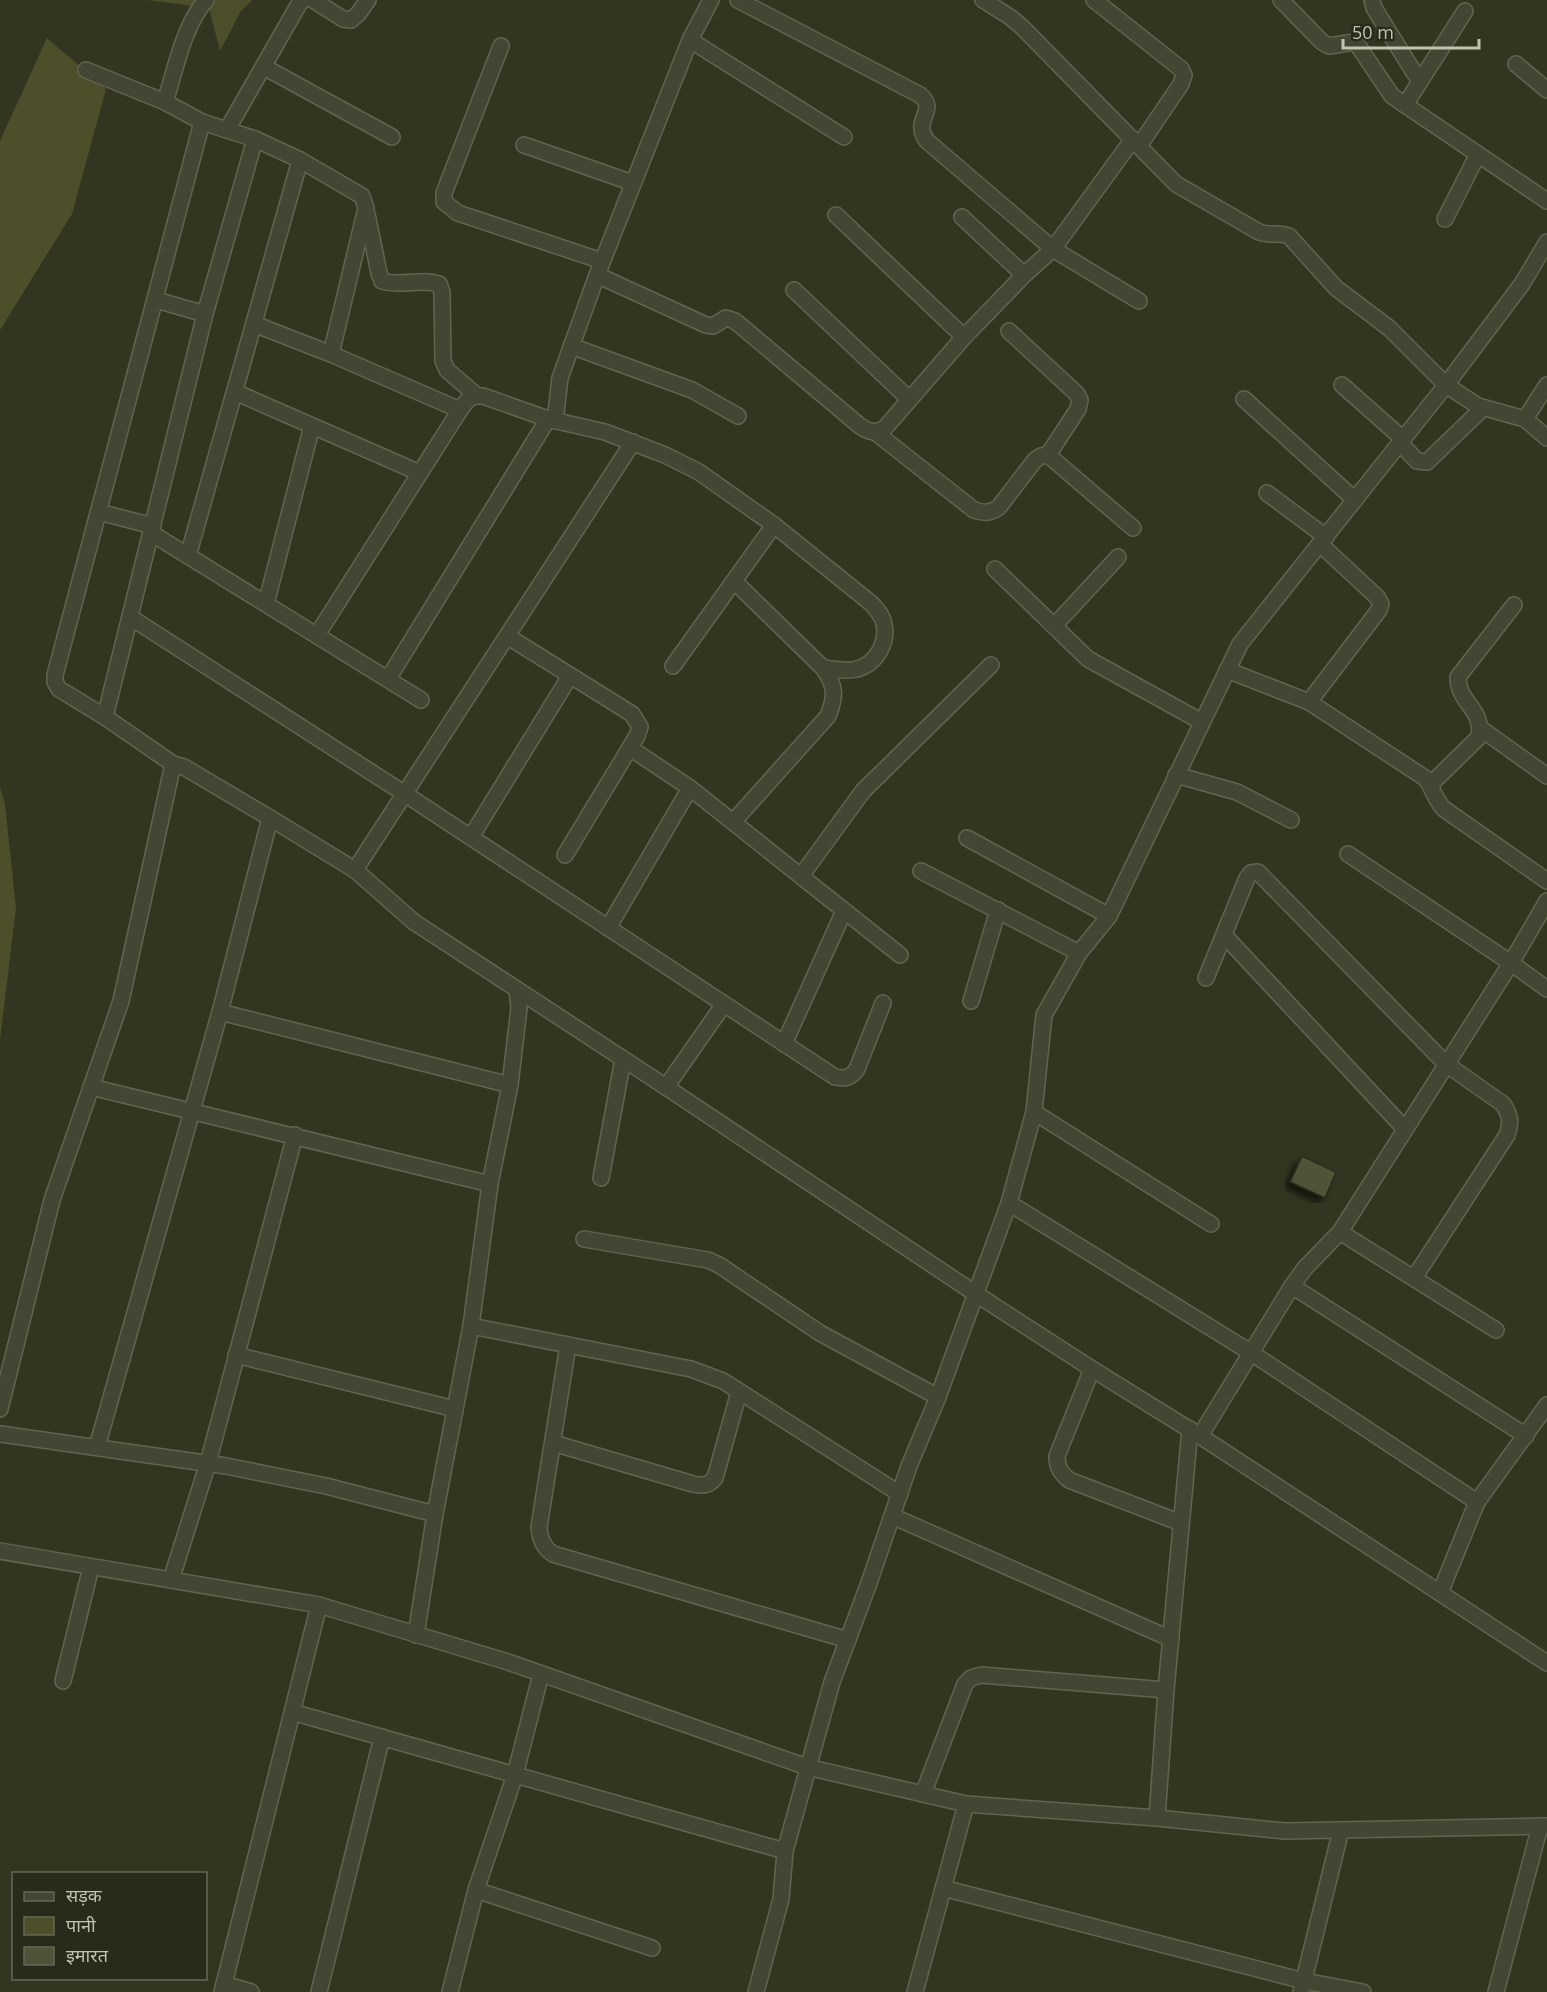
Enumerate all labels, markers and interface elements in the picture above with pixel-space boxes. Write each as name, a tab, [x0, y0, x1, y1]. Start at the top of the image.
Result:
scale bar	[1343, 12, 1480, 50]
text: 50 m	[1352, 20, 1394, 44]
legend	[12, 1872, 207, 1980]
text: सड़क	[66, 1883, 103, 1907]
text: पानी	[66, 1913, 96, 1937]
text: इमारत	[66, 1943, 109, 1967]

